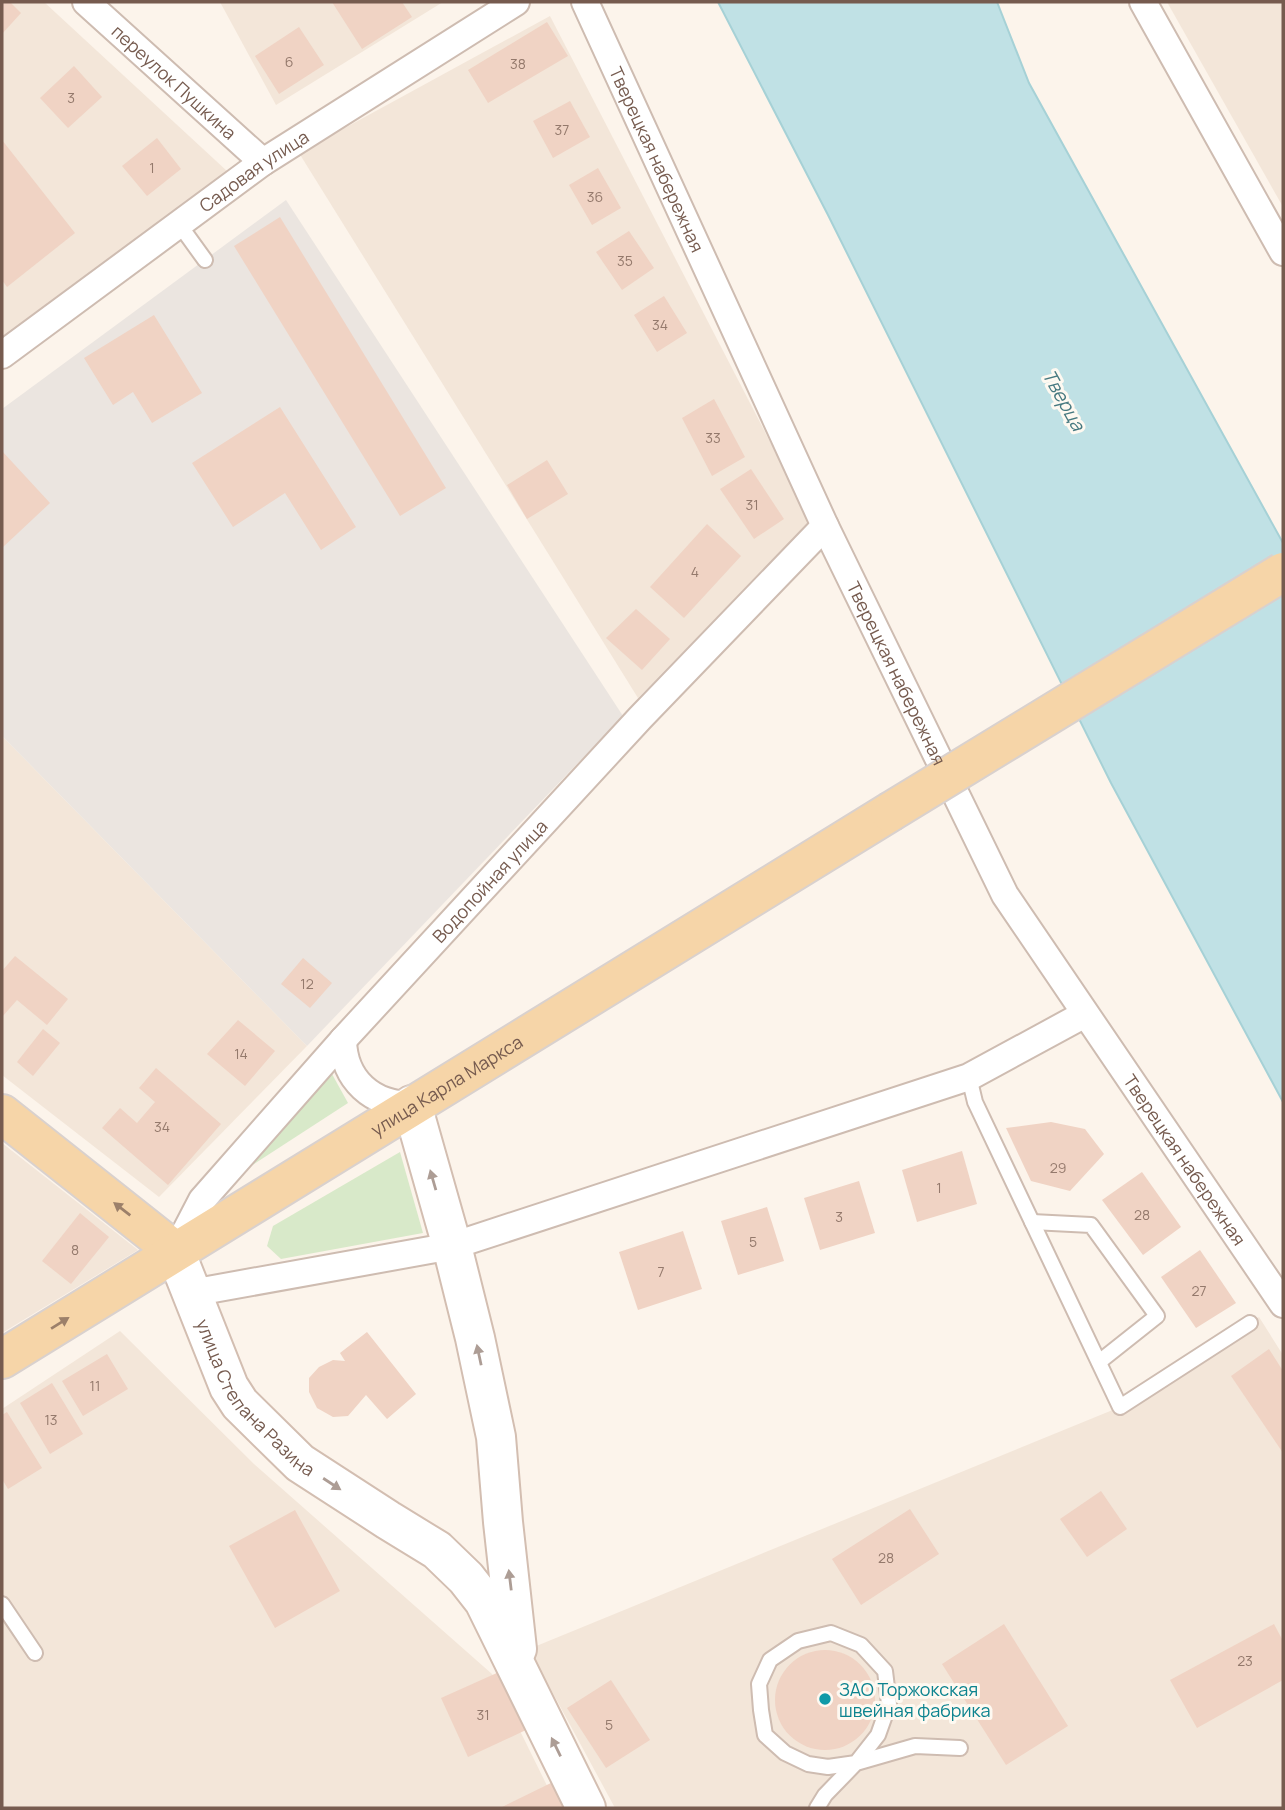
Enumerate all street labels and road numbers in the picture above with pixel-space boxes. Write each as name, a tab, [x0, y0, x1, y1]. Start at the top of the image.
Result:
street label: переулок Пушкина	[107, 19, 242, 144]
street label: Тверецкая набережная	[604, 63, 710, 256]
street label: Садовая улица	[194, 124, 313, 217]
street label: Тверецкая набережная	[842, 577, 952, 769]
street label: Водопойная улица	[427, 814, 553, 948]
street label: улица Карла Маркса	[366, 1029, 527, 1141]
street label: Тверецкая набережная	[1118, 1070, 1251, 1250]
street label: улица Степана Разина	[191, 1315, 320, 1481]

